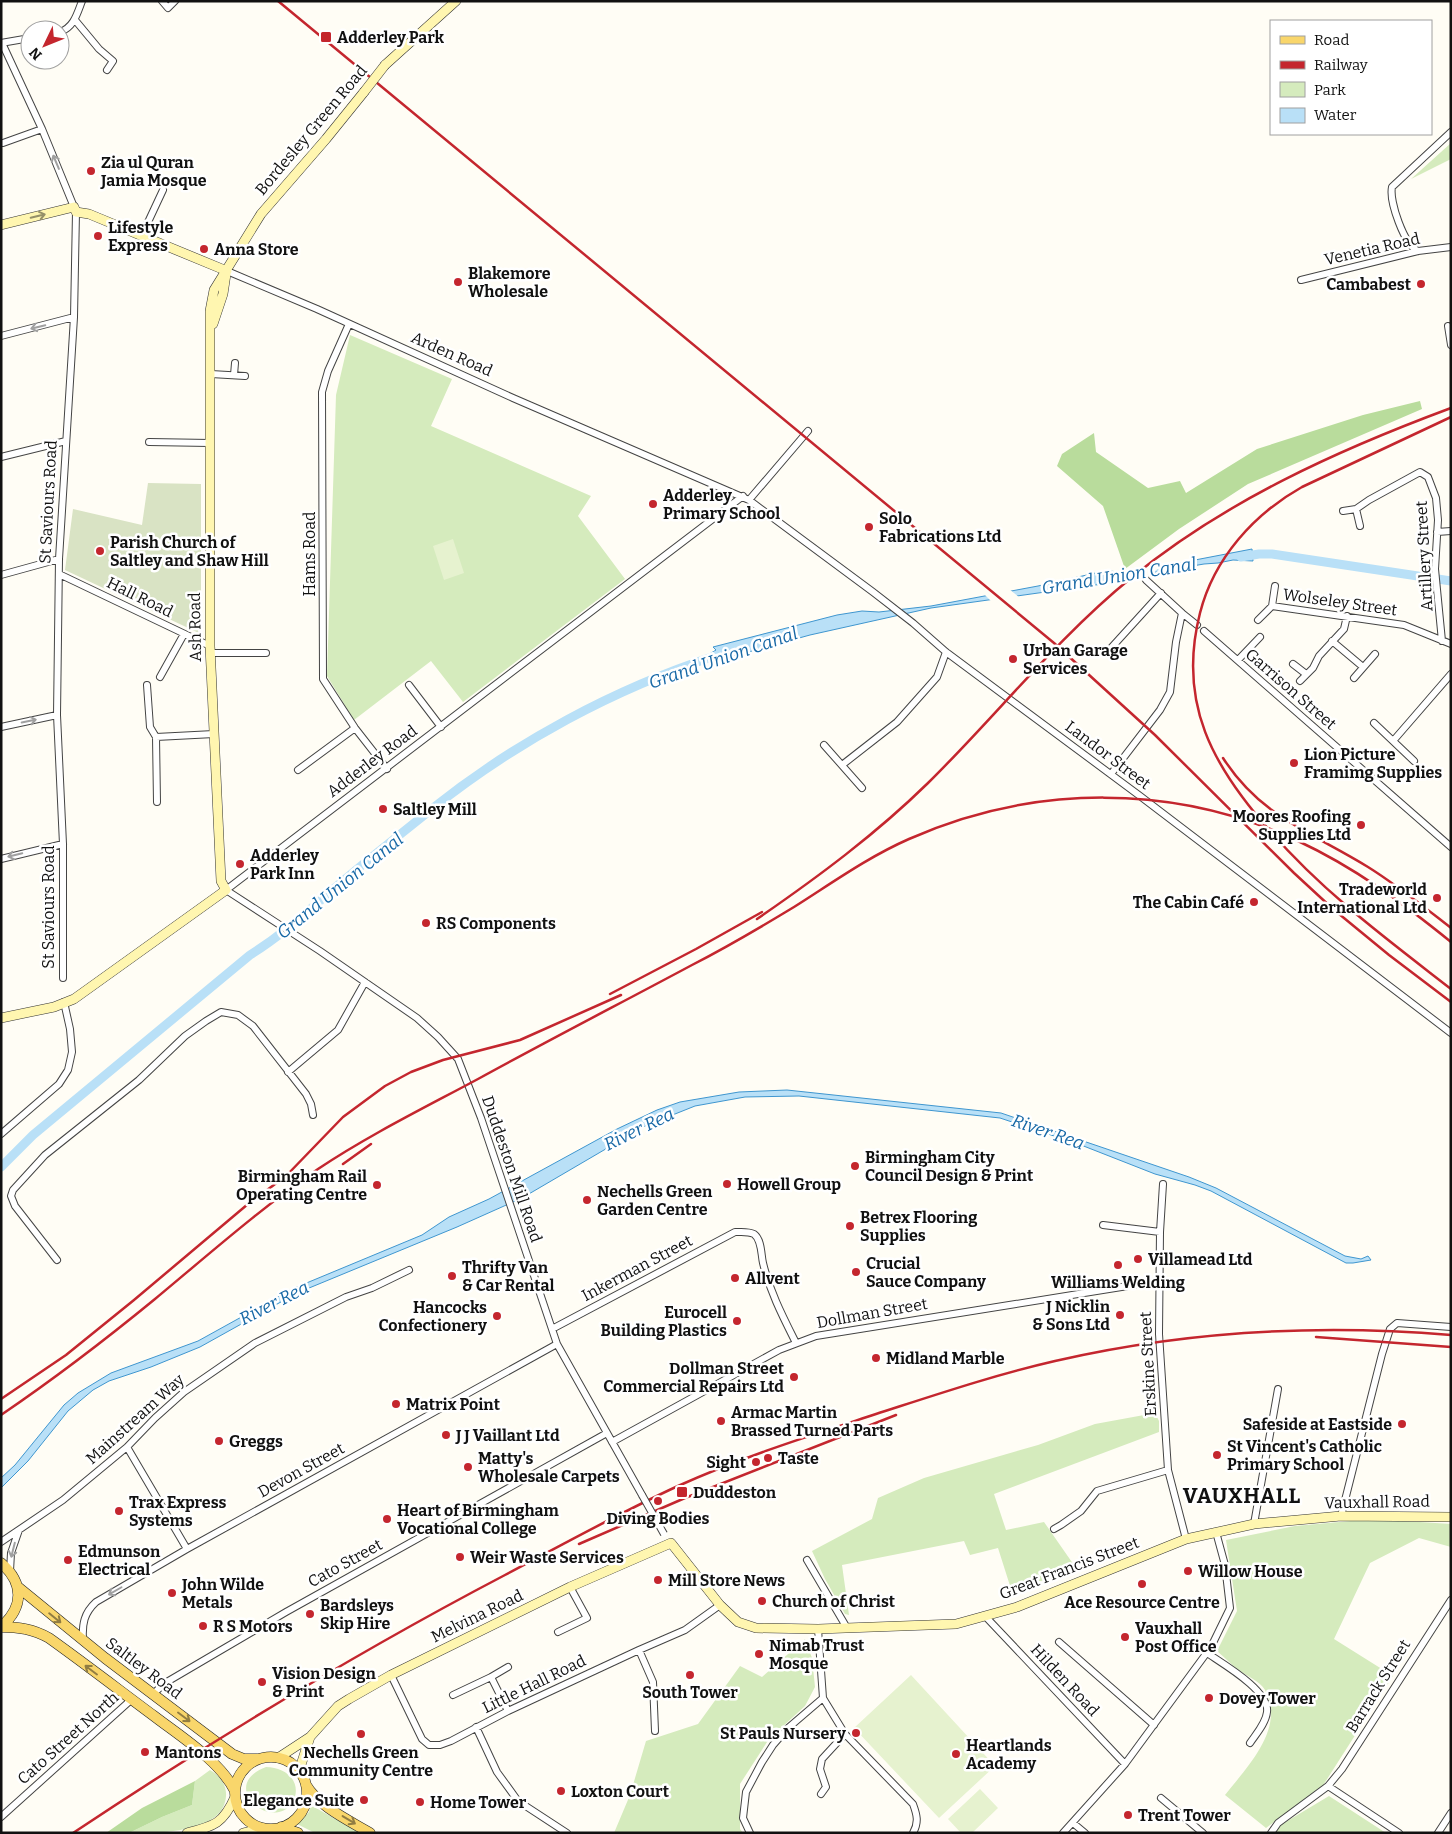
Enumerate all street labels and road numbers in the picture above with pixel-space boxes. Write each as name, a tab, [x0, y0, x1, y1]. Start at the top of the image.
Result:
street label: Bordesley Green Road	[251, 61, 371, 199]
street label: Venetia Road	[1322, 229, 1422, 269]
street label: Arden Road	[408, 328, 496, 381]
street label: St Saviours Road	[35, 439, 61, 564]
street label: Artillery Street	[1412, 500, 1436, 612]
street label: Hams Road	[300, 511, 319, 596]
street label: Hall Road	[104, 573, 177, 621]
street label: Wolseley Street	[1282, 585, 1399, 619]
street label: Ash Road	[185, 592, 205, 662]
street label: Garrison Street	[1242, 644, 1340, 734]
street label: Landor Street	[1062, 717, 1154, 793]
street label: Adderley Road	[323, 721, 421, 801]
street label: St Saviours Road	[39, 845, 58, 969]
street label: Duddeston Mill Road	[478, 1093, 546, 1245]
street label: Inkerman Street	[579, 1231, 696, 1305]
street label: Dollman Street	[815, 1294, 929, 1332]
street label: Erskine Street	[1136, 1311, 1160, 1417]
street label: Mainstream Way	[82, 1370, 188, 1468]
street label: Devon Street	[255, 1438, 348, 1502]
street label: Vauxhall Road	[1324, 1492, 1430, 1512]
street label: Great Francis Street	[997, 1533, 1142, 1603]
street label: Cato Street	[305, 1535, 386, 1591]
street label: Melvina Road	[428, 1585, 526, 1646]
street label: Saltley Road	[102, 1633, 186, 1703]
street label: Barrack Street	[1342, 1636, 1414, 1736]
street label: Hilden Road	[1027, 1640, 1103, 1720]
street label: Little Hall Road	[479, 1651, 589, 1717]
street label: Cato Street North	[14, 1688, 122, 1788]

